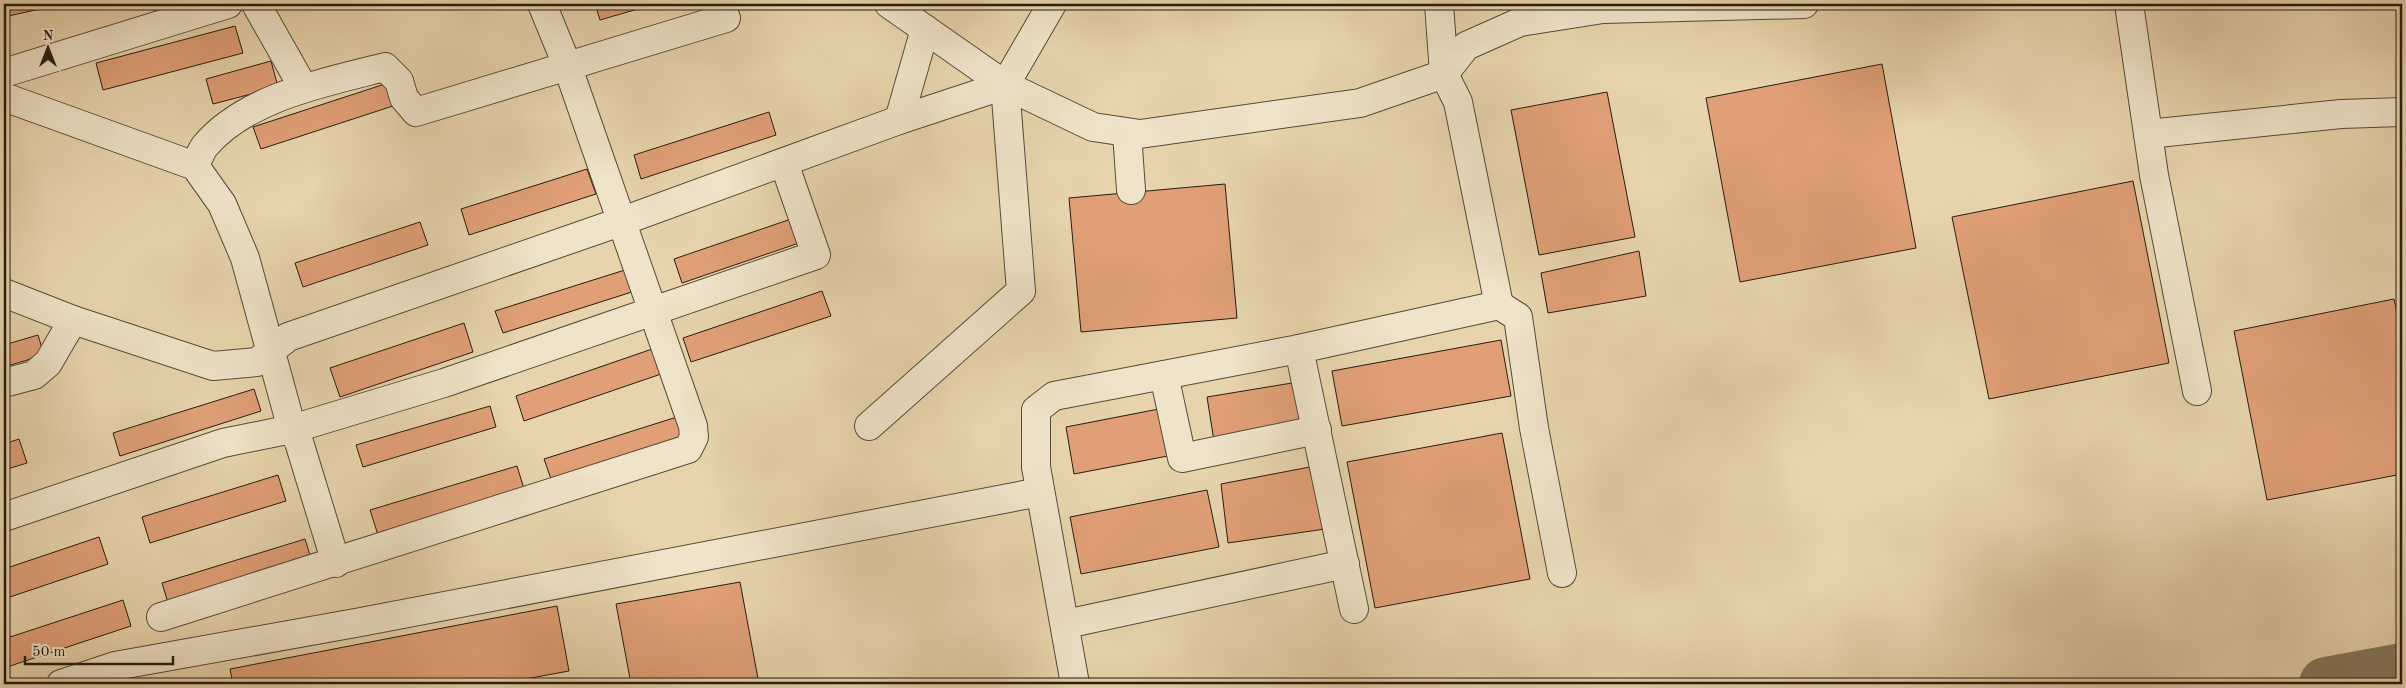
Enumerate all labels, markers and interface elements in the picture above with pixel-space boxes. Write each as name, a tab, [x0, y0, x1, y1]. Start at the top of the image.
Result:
north arrow	[22, 22, 72, 72]
text: N	[43, 29, 54, 43]
scale bar	[25, 633, 172, 665]
text: 50 m	[32, 645, 66, 660]

